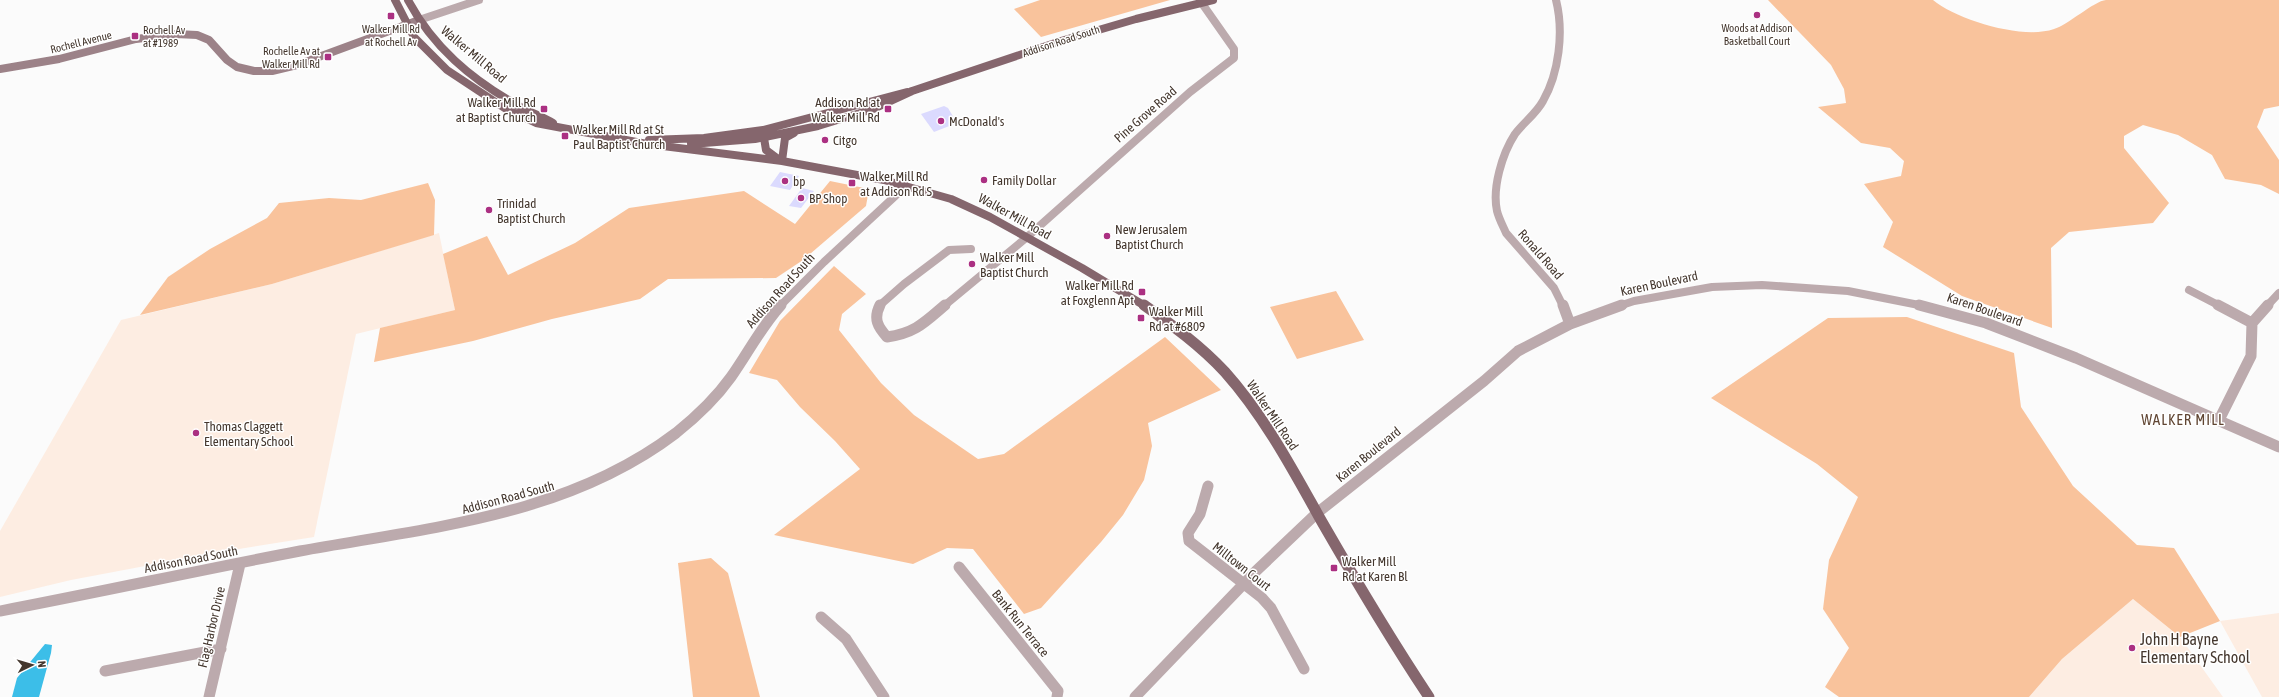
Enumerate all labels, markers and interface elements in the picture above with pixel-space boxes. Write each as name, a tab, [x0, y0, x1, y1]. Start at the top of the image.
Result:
marker: Woods at Addison Basketball Court	[1752, 10, 1762, 20]
marker: Walker Mill Rd at Rochell Av	[386, 11, 396, 21]
place label: Woods at Addison Basketball Court	[1721, 22, 1793, 47]
place label: Walker Mill Rd at Rochell Av	[362, 23, 420, 48]
street label: Walker Mill Road	[438, 23, 509, 86]
street label: Addison Road South	[1021, 23, 1101, 59]
place label: Rochell Av at #1989	[143, 24, 186, 49]
street label: Rochell Avenue	[49, 29, 113, 55]
marker: Rochell Av at #1989	[130, 31, 140, 41]
place label: Rochelle Av at Walker Mill Rd	[262, 45, 320, 70]
marker: Rochelle Av at Walker Mill Rd	[323, 52, 333, 62]
street label: Pine Grove Road	[1111, 83, 1180, 145]
place label: Walker Mill Rd at Baptist Church	[456, 95, 536, 125]
place label: Addison Rd at Walker Mill Rd	[811, 95, 880, 125]
marker: Walker Mill Rd at Baptist Church	[539, 104, 549, 114]
marker: Addison Rd at Walker Mill Rd	[883, 104, 893, 114]
place label: McDonald's	[949, 114, 1005, 129]
marker: McDonald's	[936, 116, 946, 126]
place label: Walker Mill Rd at St Paul Baptist Church	[573, 122, 665, 152]
marker: Walker Mill Rd at St Paul Baptist Church	[560, 131, 570, 141]
place label: Citgo	[833, 133, 857, 148]
marker: Citgo	[820, 135, 830, 145]
place label: Walker Mill Rd at Addison Rd S	[860, 169, 932, 199]
place label: Family Dollar	[992, 173, 1056, 188]
place label: bp	[793, 174, 805, 189]
marker: Family Dollar	[979, 175, 989, 185]
marker: bp	[780, 176, 790, 186]
marker: Walker Mill Rd at Addison Rd S	[847, 178, 857, 188]
street label: Walker Mill Road	[976, 190, 1054, 243]
place label: BP Shop	[809, 191, 847, 206]
marker: BP Shop	[796, 193, 806, 203]
place label: Trinidad Baptist Church	[497, 196, 566, 226]
marker: Trinidad Baptist Church	[484, 205, 494, 215]
place label: New Jerusalem Baptist Church	[1115, 222, 1187, 252]
street label: Ronald Road	[1515, 226, 1566, 282]
marker: New Jerusalem Baptist Church	[1102, 231, 1112, 241]
street label: Addison Road South	[743, 250, 818, 331]
place label: Walker Mill Baptist Church	[980, 250, 1049, 280]
marker: Walker Mill Baptist Church	[967, 259, 977, 269]
street label: Karen Boulevard	[1619, 268, 1699, 299]
place label: Walker Mill Rd at Foxglenn Apt	[1061, 278, 1134, 308]
marker: Walker Mill Rd at Foxglenn Apt	[1137, 287, 1147, 297]
street label: Karen Boulevard	[1945, 290, 2025, 329]
place label: Walker Mill Rd at #6809	[1149, 304, 1205, 334]
marker: Walker Mill Rd at #6809	[1136, 313, 1146, 323]
street label: Walker Mill Road	[1244, 378, 1301, 453]
district label: WALKER MILL	[2141, 411, 2225, 428]
place label: Thomas Claggett Elementary School	[204, 419, 294, 449]
street label: Karen Boulevard	[1333, 424, 1404, 485]
marker: Thomas Claggett Elementary School	[191, 428, 201, 438]
street label: Addison Road South	[460, 478, 556, 517]
street label: Milltown Court	[1210, 539, 1274, 594]
street label: Addison Road South	[143, 543, 239, 576]
place label: Walker Mill Rd at Karen Bl	[1342, 554, 1408, 584]
marker: Walker Mill Rd at Karen Bl	[1329, 563, 1339, 573]
street label: Flag Harbor Drive	[195, 585, 228, 669]
street label: Bank Run Terrace	[989, 587, 1052, 660]
place label: John H Bayne Elementary School	[2140, 630, 2251, 667]
marker: John H Bayne Elementary School	[2127, 643, 2137, 653]
north arrow	[12, 645, 52, 685]
text: N	[36, 660, 48, 668]

